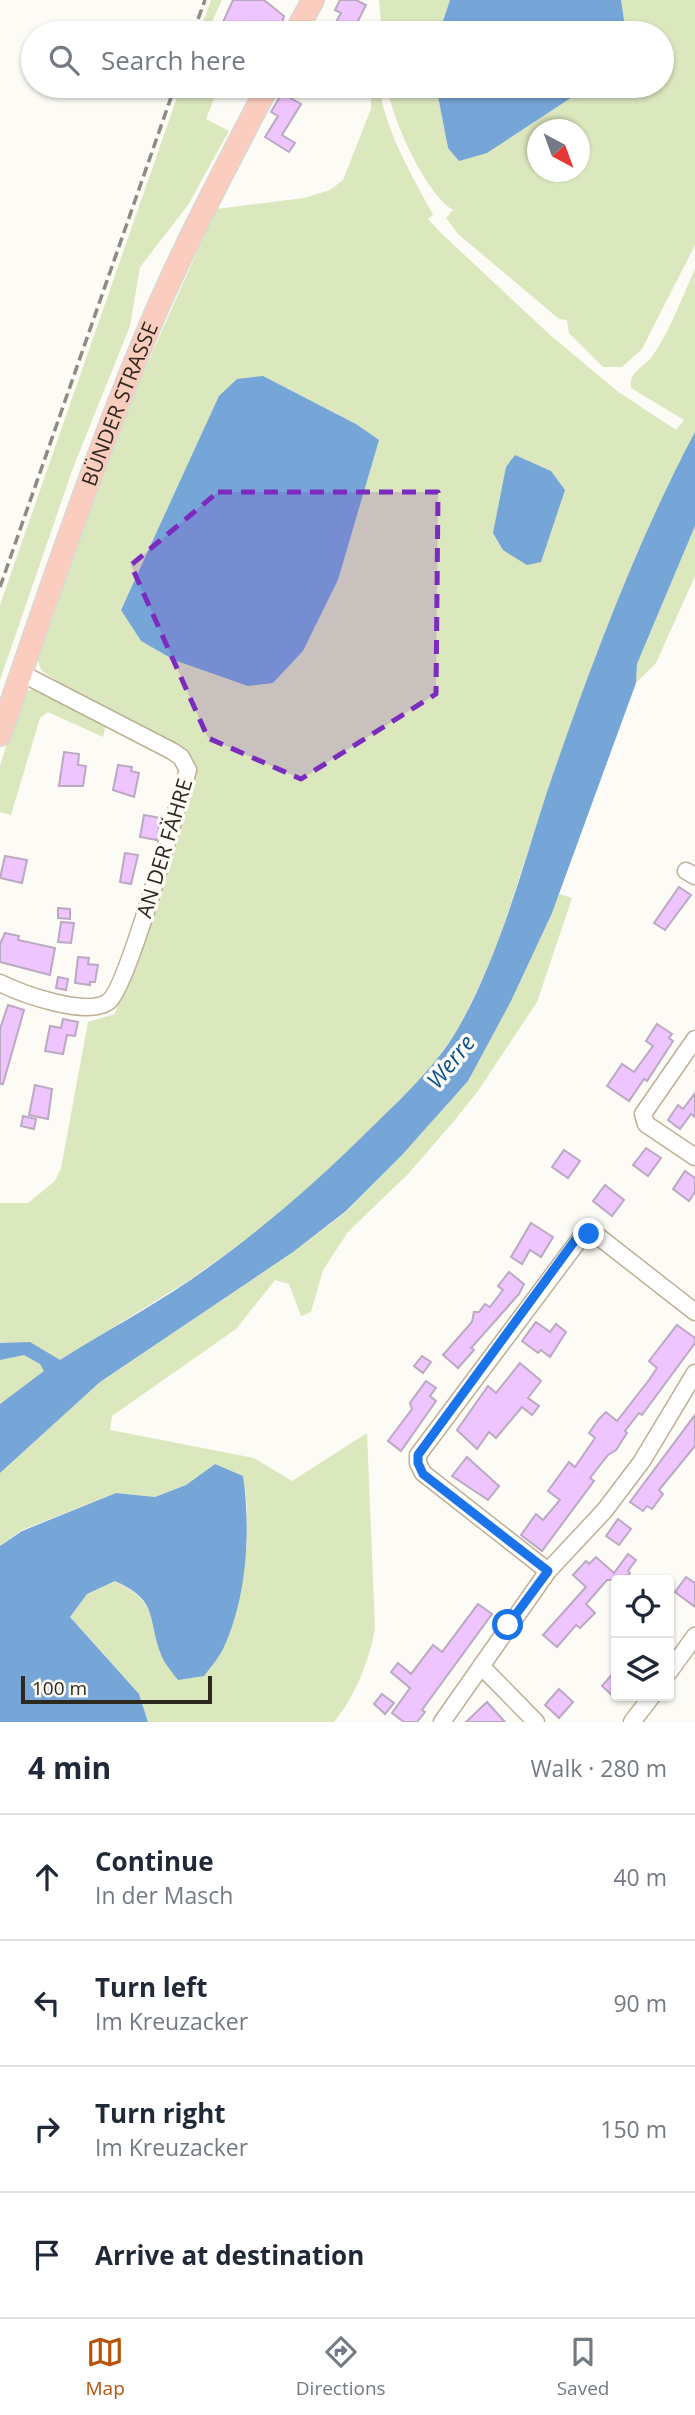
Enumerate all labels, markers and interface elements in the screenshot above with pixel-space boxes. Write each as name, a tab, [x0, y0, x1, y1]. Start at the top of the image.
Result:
search box	[21, 21, 674, 98]
icon: search	[45, 41, 83, 79]
text: Search here	[101, 42, 246, 78]
north arrow	[527, 119, 590, 182]
street label: BÜNDER STRASSE	[74, 317, 164, 490]
street label: AN DER FÄHRE	[130, 775, 198, 921]
water label: Werre	[418, 1027, 482, 1095]
route end	[573, 1218, 604, 1249]
map controls	[611, 1575, 674, 1701]
button: locate	[611, 1575, 674, 1638]
route start	[492, 1609, 523, 1640]
button: layers	[611, 1638, 674, 1701]
scale bar	[21, 1673, 212, 1705]
text: 100 m	[32, 1675, 87, 1701]
text: 4 min	[28, 1747, 111, 1788]
text: Walk · 280 m	[530, 1752, 667, 1784]
text: Continue	[95, 1843, 214, 1879]
icon: ahead	[28, 1858, 66, 1896]
text: 40 m	[613, 1861, 667, 1893]
text: In der Masch	[95, 1879, 233, 1911]
text: Turn left	[95, 1969, 207, 2005]
icon: left	[28, 1984, 66, 2022]
text: 90 m	[613, 1987, 667, 2019]
text: Im Kreuzacker	[95, 2005, 248, 2037]
text: Turn right	[95, 2095, 226, 2131]
icon: right	[28, 2110, 66, 2148]
text: 150 m	[600, 2113, 667, 2145]
text: Im Kreuzacker	[95, 2131, 248, 2163]
icon: arrive	[28, 2236, 66, 2274]
text: Arrive at destination	[95, 2237, 364, 2273]
tab: Map	[86, 2333, 125, 2401]
tab: Directions	[296, 2333, 386, 2401]
tab: Saved	[557, 2333, 609, 2401]

